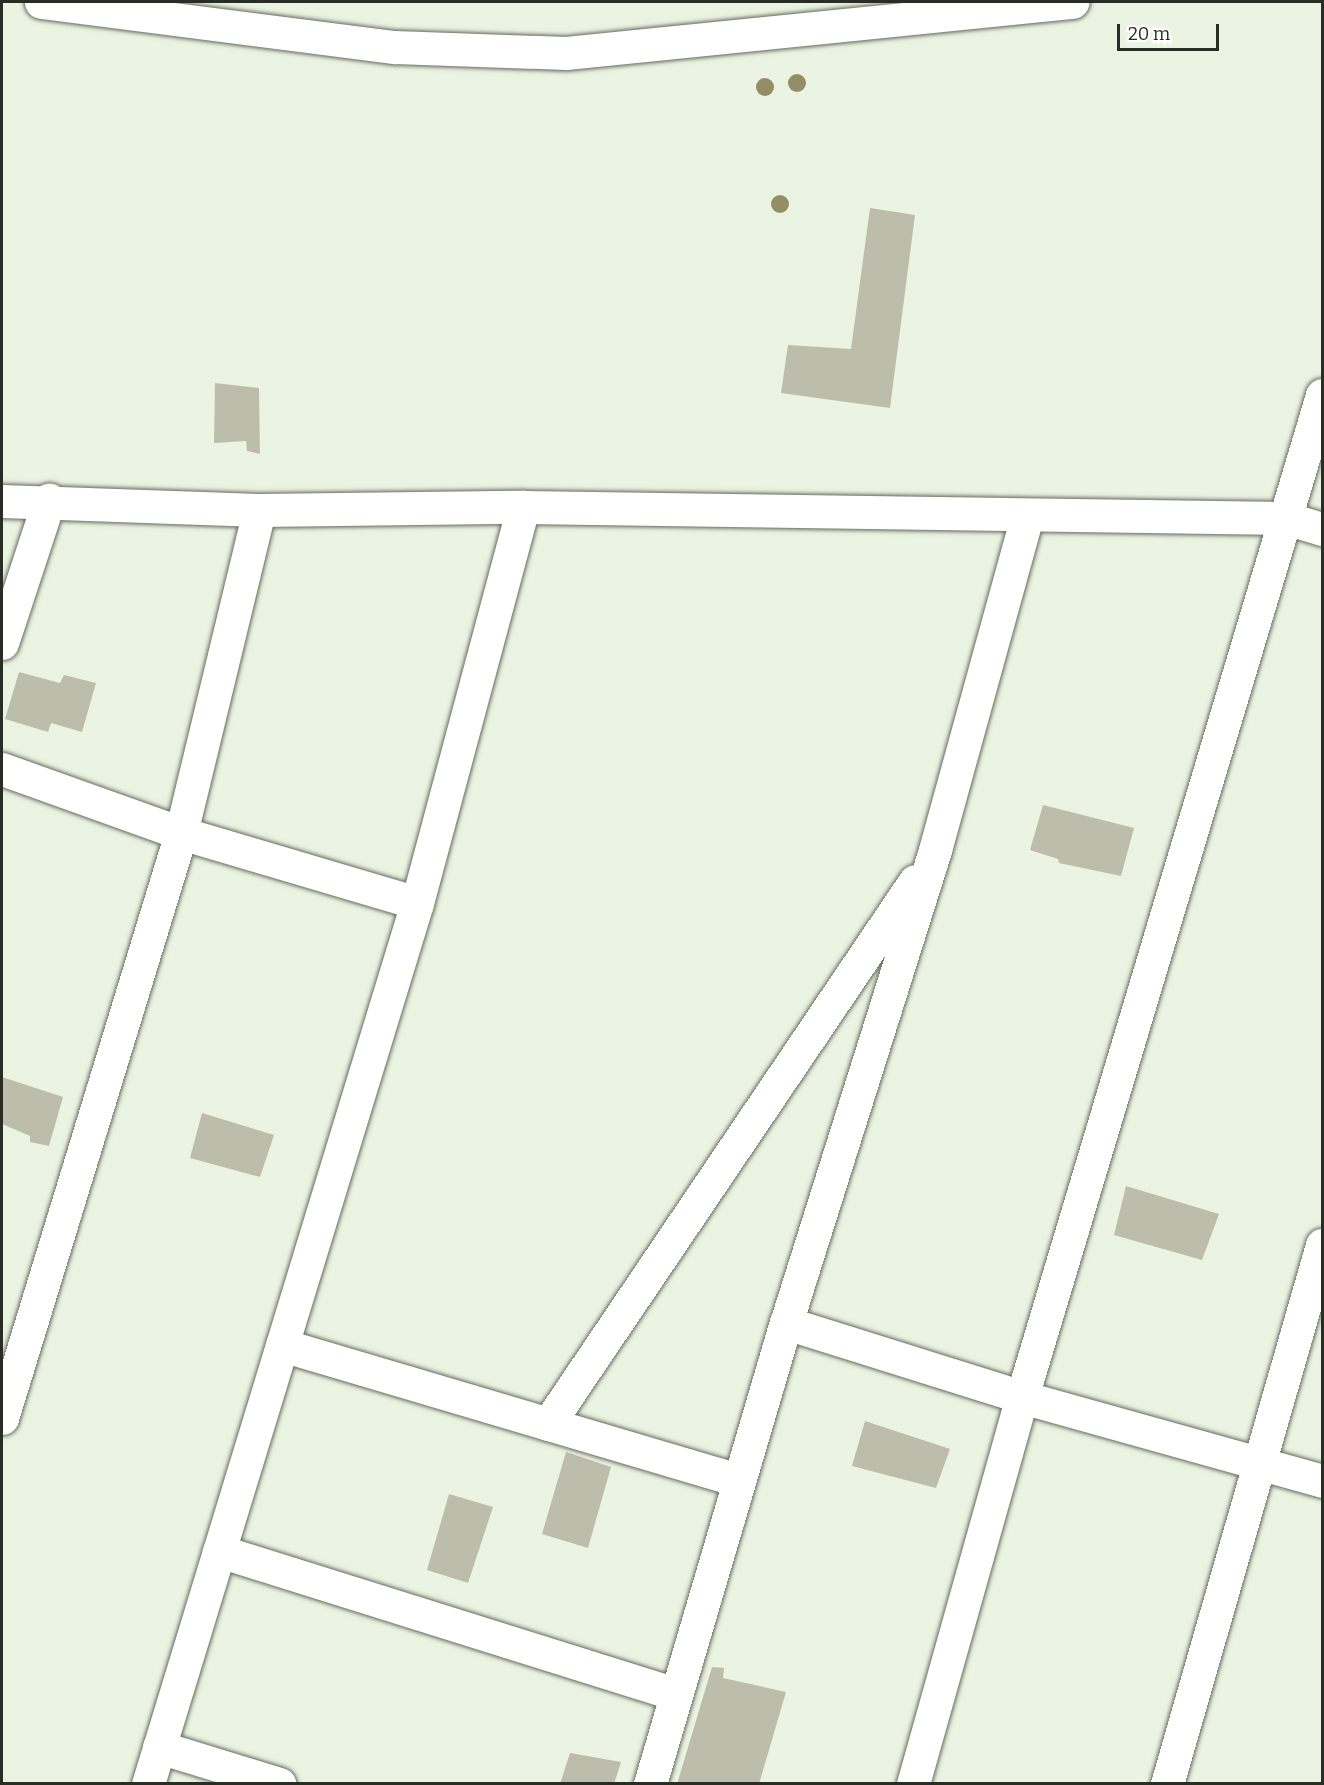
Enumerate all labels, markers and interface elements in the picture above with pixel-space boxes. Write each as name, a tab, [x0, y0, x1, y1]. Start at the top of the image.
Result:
scale bar	[1120, 12, 1222, 50]
text: 20 m	[1128, 23, 1170, 45]

